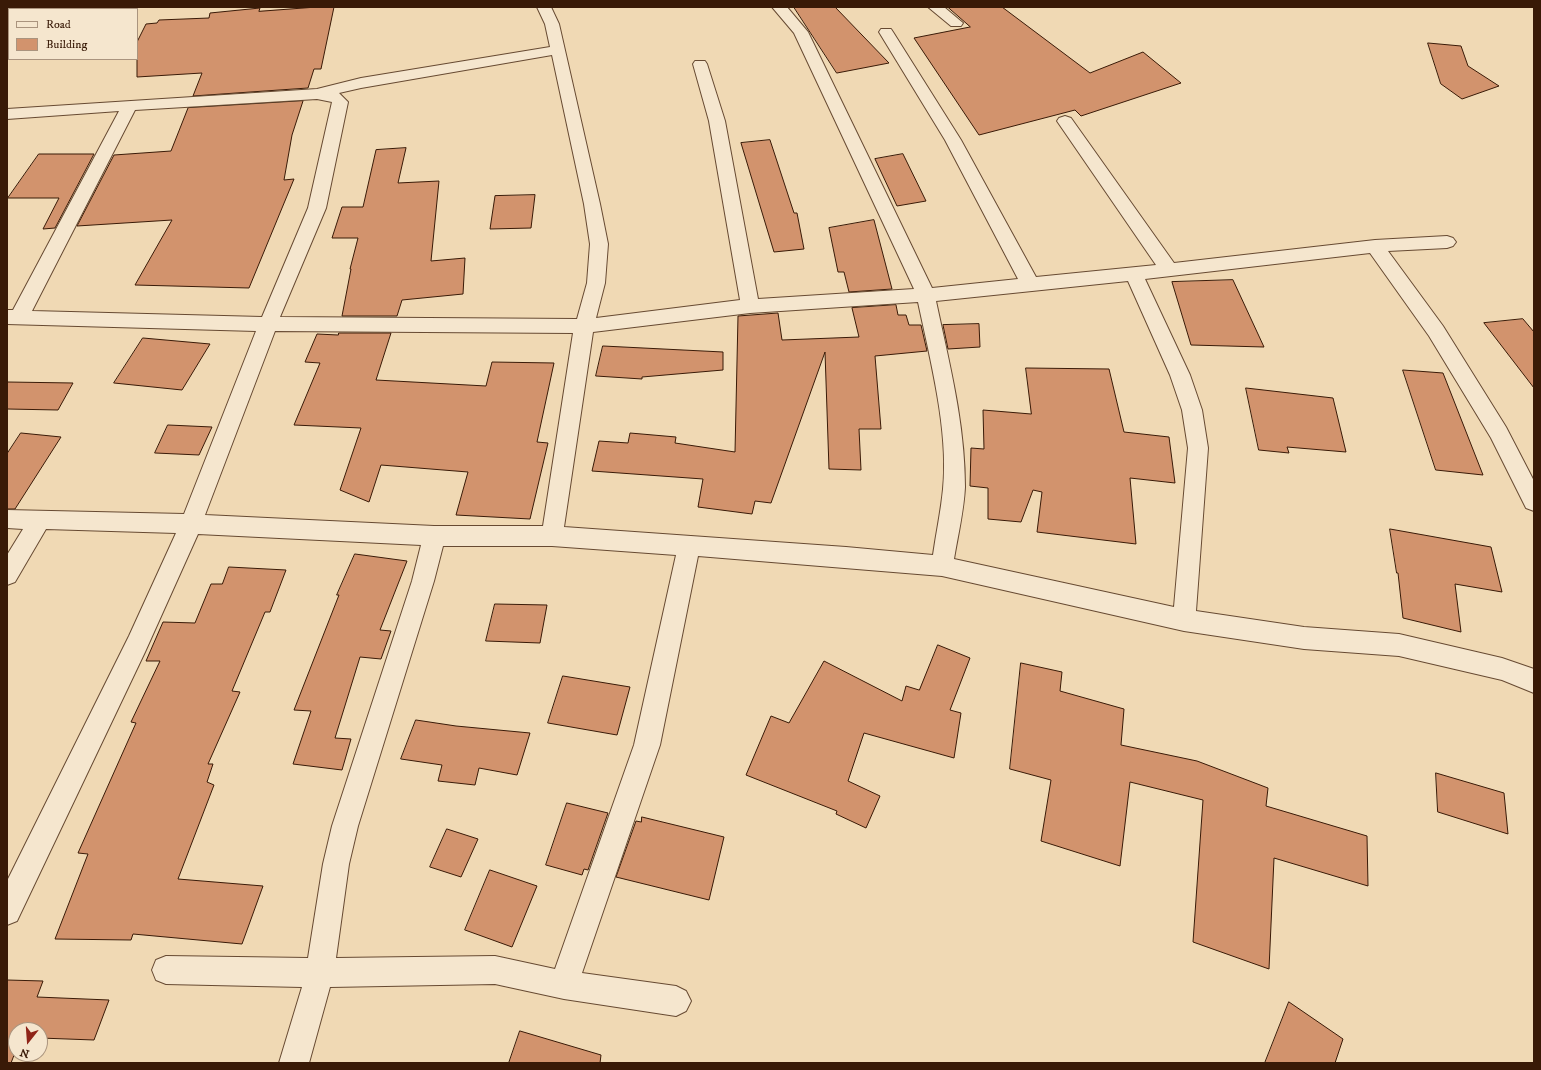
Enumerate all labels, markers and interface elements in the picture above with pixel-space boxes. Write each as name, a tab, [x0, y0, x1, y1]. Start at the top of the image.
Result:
legend	[8, 8, 138, 60]
text: Road	[46, 17, 71, 32]
text: Building	[46, 37, 87, 52]
north arrow	[8, 1022, 48, 1062]
text: N	[18, 1045, 31, 1061]

